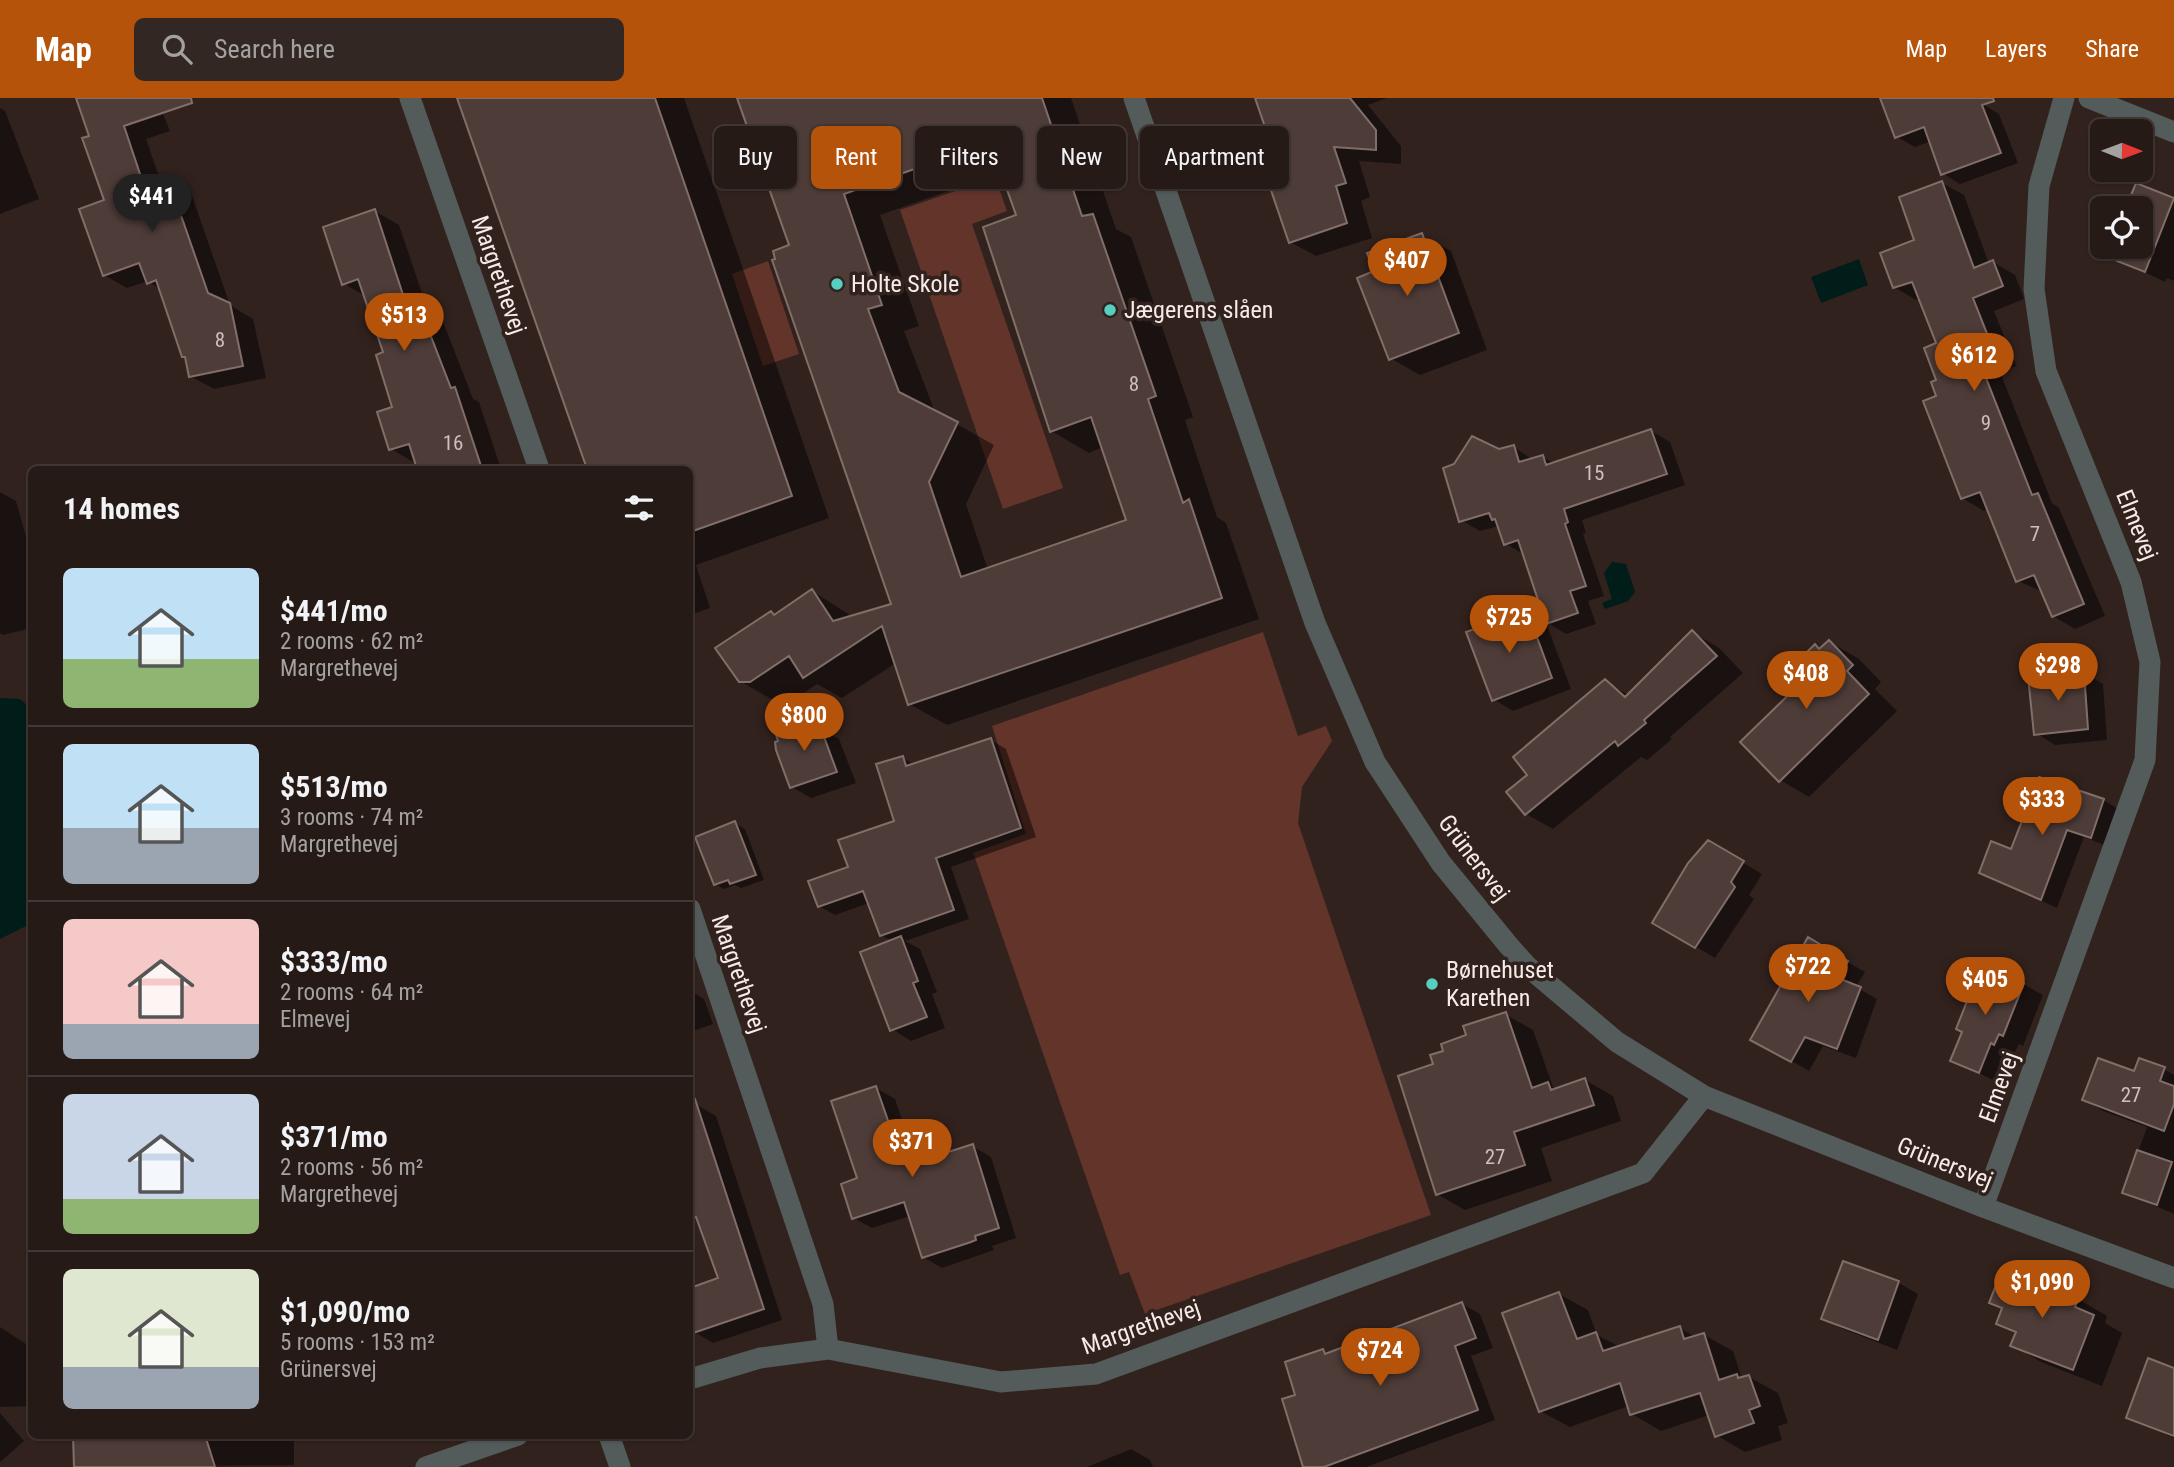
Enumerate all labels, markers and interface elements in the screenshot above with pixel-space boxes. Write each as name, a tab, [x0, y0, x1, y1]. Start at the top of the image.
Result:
search box	[134, 18, 624, 81]
text: Map	[35, 30, 92, 69]
icon: search	[158, 30, 196, 68]
text: Search here	[214, 34, 335, 64]
text: Map	[1906, 35, 1947, 63]
text: Layers	[1985, 35, 2047, 63]
text: Share	[2085, 35, 2139, 63]
north arrow	[2090, 119, 2152, 182]
map controls	[2090, 119, 2153, 259]
chip: Buy	[714, 126, 797, 189]
chip: Rent	[811, 126, 901, 189]
chip: Filters	[915, 126, 1023, 189]
chip: New	[1037, 126, 1126, 189]
chip: Apartment	[1140, 126, 1289, 189]
pin: $441	[111, 174, 193, 234]
text: $441	[129, 183, 175, 210]
button: locate	[2090, 196, 2153, 259]
street label: Margrethevej	[466, 212, 532, 338]
pin: $407	[1366, 238, 1448, 298]
text: $407	[1384, 247, 1430, 274]
place label: Holte Skole	[851, 270, 959, 298]
marker: Holte Skole	[829, 276, 845, 292]
pin: $513	[363, 294, 445, 353]
place label: Jægerens slåen	[1124, 296, 1273, 324]
text: $513	[381, 302, 427, 329]
marker: Jægerens slåen	[1102, 302, 1118, 318]
house number: 8	[215, 328, 225, 352]
pin: $612	[1933, 334, 2015, 393]
text: $612	[1951, 342, 1997, 369]
house number: 8	[1129, 372, 1139, 396]
house number: 9	[1981, 411, 1991, 435]
house number: 16	[443, 431, 463, 455]
house number: 15	[1584, 461, 1604, 485]
street label: Elmevej	[2110, 486, 2164, 564]
icon: filters	[620, 489, 658, 527]
text: 14 homes	[63, 491, 180, 526]
house number: 7	[2030, 522, 2040, 546]
text: $441/mo	[280, 593, 388, 628]
icon: home	[119, 596, 203, 680]
pin: $725	[1468, 596, 1550, 655]
text: $725	[1486, 604, 1532, 631]
text: 2 rooms · 62 m²	[280, 628, 423, 655]
pin: $298	[2017, 644, 2099, 703]
pin: $408	[1765, 652, 1847, 711]
text: $298	[2035, 652, 2081, 679]
text: Margrethevej	[280, 655, 398, 682]
text: $408	[1783, 660, 1829, 687]
pin: $800	[763, 694, 845, 753]
text: $800	[781, 702, 827, 729]
text: $513/mo	[280, 769, 388, 804]
icon: home	[119, 772, 203, 856]
pin: $333	[2001, 778, 2083, 837]
text: $333	[2019, 786, 2065, 813]
text: 3 rooms · 74 m²	[280, 804, 423, 831]
street label: Grünersvej	[1432, 809, 1516, 907]
text: Margrethevej	[280, 831, 398, 858]
street label: Margrethevej	[706, 911, 772, 1037]
text: $333/mo	[280, 944, 388, 979]
pin: $722	[1767, 944, 1849, 1004]
icon: home	[119, 947, 203, 1031]
text: $722	[1785, 953, 1831, 980]
place label: Børnehuset Karethen	[1446, 956, 1554, 1012]
pin: $405	[1944, 958, 2026, 1017]
text: $405	[1962, 966, 2008, 993]
marker: Børnehuset Karethen	[1424, 976, 1440, 992]
text: 2 rooms · 64 m²	[280, 979, 423, 1006]
text: Elmevej	[280, 1006, 350, 1033]
street label: Elmevej	[1973, 1048, 2025, 1126]
house number: 27	[2121, 1083, 2141, 1107]
text: $371/mo	[280, 1119, 388, 1154]
pin: $371	[871, 1119, 953, 1179]
icon: home	[119, 1122, 203, 1206]
text: $371	[889, 1128, 935, 1155]
street label: Grünersvej	[1893, 1131, 1997, 1195]
house number: 27	[1485, 1145, 1505, 1169]
text: 2 rooms · 56 m²	[280, 1154, 423, 1181]
text: Margrethevej	[280, 1181, 398, 1208]
pin: $1,090	[1985, 1260, 2099, 1320]
text: $1,090	[2010, 1269, 2074, 1296]
text: $1,090/mo	[280, 1294, 410, 1329]
street label: Margrethevej	[1078, 1294, 1204, 1360]
icon: home	[119, 1297, 203, 1381]
pin: $724	[1339, 1328, 1421, 1388]
text: 5 rooms · 153 m²	[280, 1329, 435, 1356]
text: $724	[1357, 1337, 1403, 1364]
text: Grünersvej	[280, 1356, 377, 1383]

